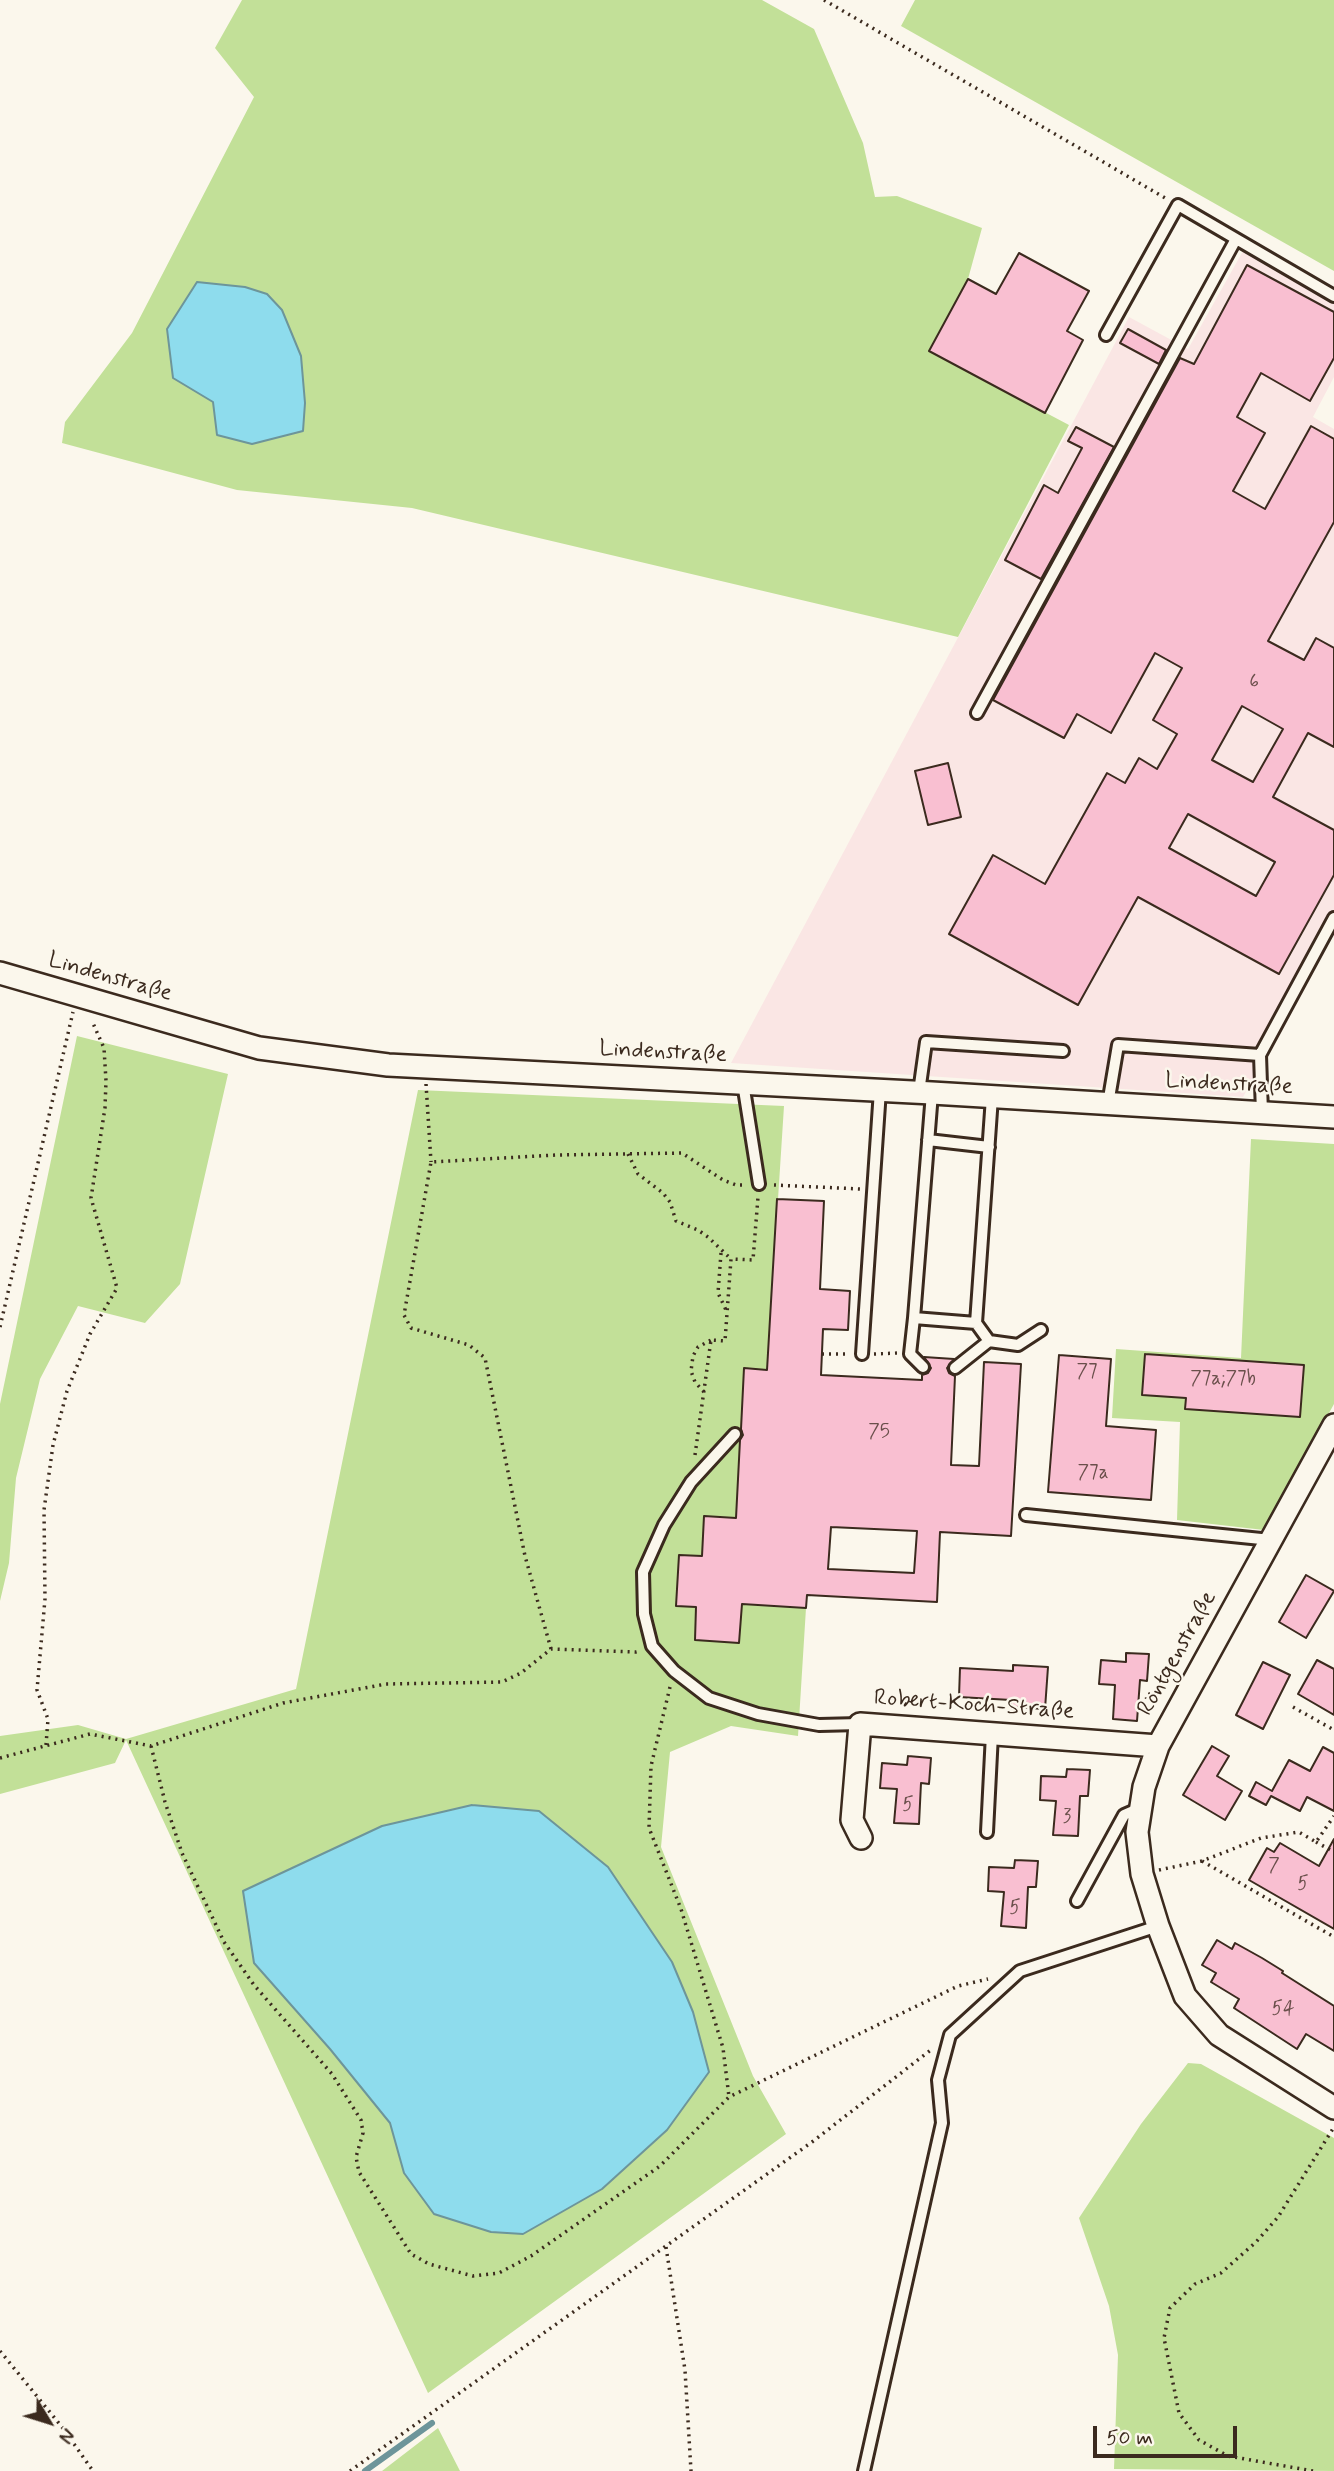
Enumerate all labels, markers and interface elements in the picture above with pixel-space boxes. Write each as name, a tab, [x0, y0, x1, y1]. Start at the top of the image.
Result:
house number: 6	[1249, 672, 1259, 694]
street label: Lindenstraße	[45, 947, 175, 1009]
street label: Lindenstraße	[599, 1036, 727, 1070]
street label: Lindenstraße	[1165, 1068, 1293, 1102]
house number: 77	[1076, 1362, 1098, 1384]
house number: 77a;77b	[1190, 1369, 1256, 1391]
house number: 75	[868, 1422, 890, 1444]
house number: 77a	[1078, 1463, 1108, 1485]
street label: Röntgenstraße	[1132, 1587, 1224, 1721]
street label: Robert-Koch-Straße	[873, 1685, 1075, 1727]
house number: 5	[902, 1795, 914, 1817]
house number: 3	[1063, 1807, 1071, 1829]
house number: 7	[1268, 1856, 1280, 1878]
house number: 5	[1297, 1874, 1309, 1896]
house number: 5	[1009, 1898, 1021, 1920]
house number: 54	[1272, 1999, 1294, 2021]
north arrow	[14, 2387, 84, 2457]
scale bar	[1096, 2412, 1240, 2456]
text: N	[52, 2423, 80, 2448]
text: 50 m	[1106, 2424, 1153, 2452]

